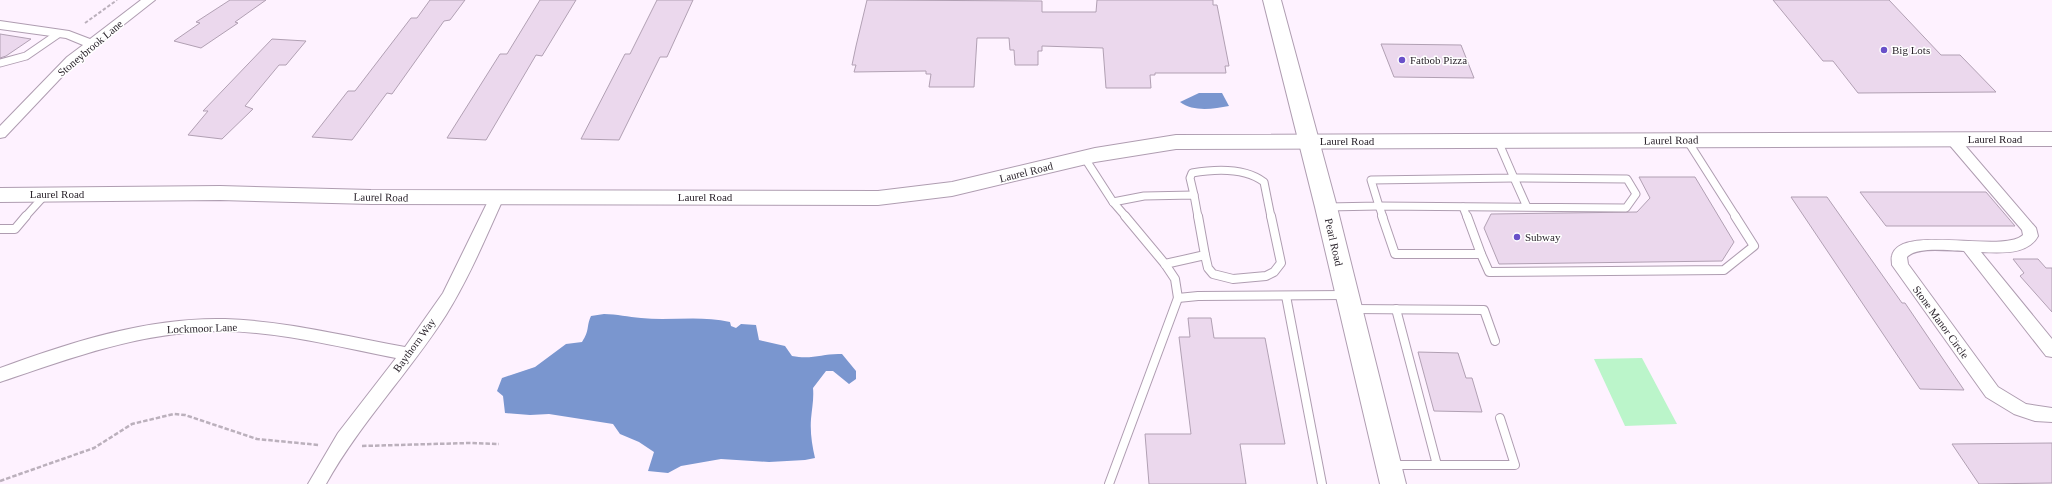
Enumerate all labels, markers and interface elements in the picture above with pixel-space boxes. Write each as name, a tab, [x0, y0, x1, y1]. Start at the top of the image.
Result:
street label: Stoneybrook Lane	[55, 17, 125, 79]
place label: Big Lots	[1892, 44, 1930, 56]
marker: Big Lots	[1879, 45, 1889, 55]
place label: Fatbob Pizza	[1410, 54, 1467, 66]
marker: Fatbob Pizza	[1397, 55, 1407, 65]
street label: Laurel Road	[1968, 133, 2023, 145]
street label: Laurel Road	[1644, 134, 1699, 146]
street label: Laurel Road	[1320, 135, 1375, 147]
street label: Laurel Road	[998, 159, 1054, 184]
street label: Laurel Road	[30, 188, 85, 200]
street label: Laurel Road	[354, 191, 409, 203]
street label: Laurel Road	[678, 191, 733, 203]
street label: Pearl Road	[1323, 217, 1345, 267]
place label: Subway	[1525, 231, 1561, 243]
marker: Subway	[1512, 232, 1522, 242]
street label: Stone Manor Circle	[1911, 283, 1971, 361]
street label: Baythorn Way	[391, 315, 438, 374]
street label: Lockmoor Lane	[167, 321, 238, 335]

